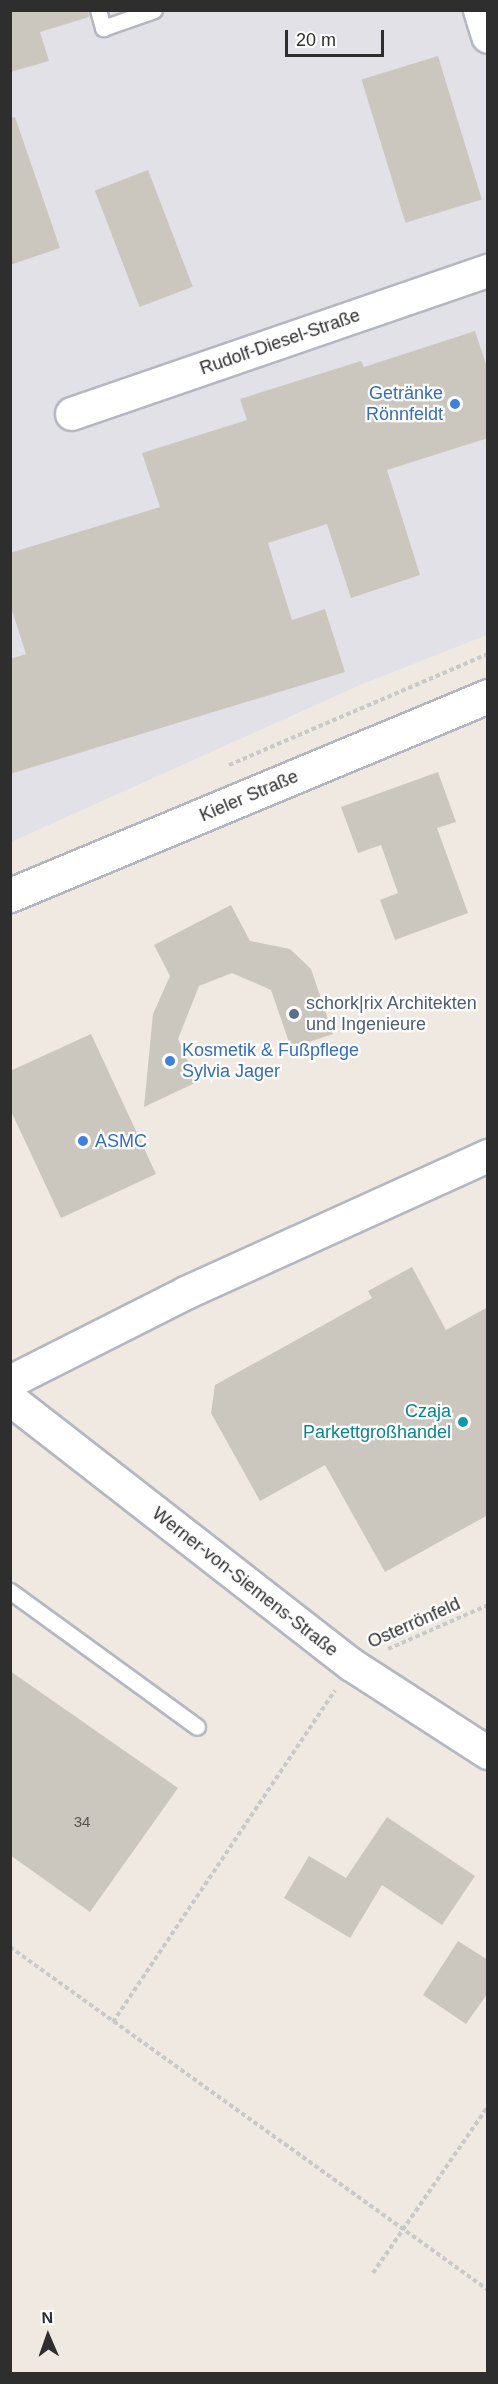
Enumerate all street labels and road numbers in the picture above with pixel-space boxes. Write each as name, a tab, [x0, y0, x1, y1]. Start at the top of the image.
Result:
street label: Rudolf-Diesel-Straße	[197, 304, 363, 380]
street label: Kieler Straße	[196, 766, 302, 826]
street label: Werner-von-Siemens-Straße	[148, 1503, 342, 1661]
street label: Osterrönfeld	[364, 1593, 464, 1653]

